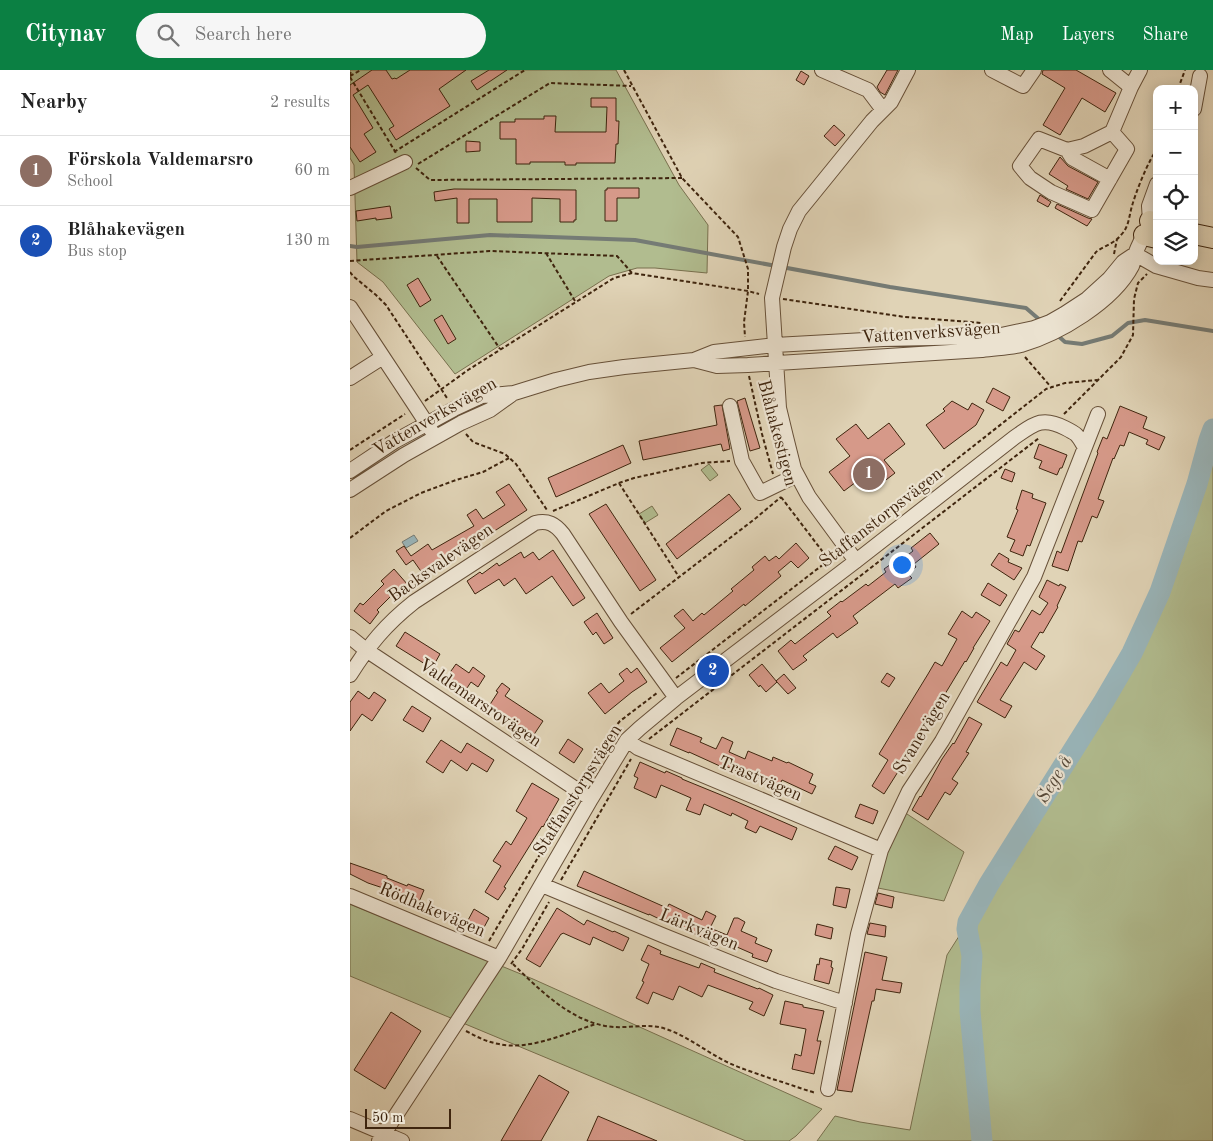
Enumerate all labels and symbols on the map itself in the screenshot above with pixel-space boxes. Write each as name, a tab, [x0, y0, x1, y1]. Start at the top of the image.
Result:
street label: Vattenverksvägen	[861, 319, 1002, 347]
street label: Vattenverksvägen	[370, 374, 500, 460]
street label: Blåhakestigen	[754, 378, 800, 488]
pin: 1	[853, 455, 885, 493]
street label: Staffanstorpsvägen	[816, 464, 946, 571]
street label: Backsvalevägen	[385, 520, 497, 606]
your location	[889, 552, 915, 578]
pin: 2	[697, 652, 729, 690]
street label: Valdemarsrovägen	[415, 655, 545, 751]
street label: Svanevägen	[890, 688, 954, 778]
street label: Staffanstorpsvägen	[530, 721, 626, 859]
street label: Trastvägen	[715, 753, 805, 805]
water label: Sege å	[1033, 753, 1077, 807]
street label: Rödhakevägen	[376, 880, 488, 941]
street label: Lärkvägen	[657, 906, 742, 954]
scale bar	[365, 1106, 451, 1129]

